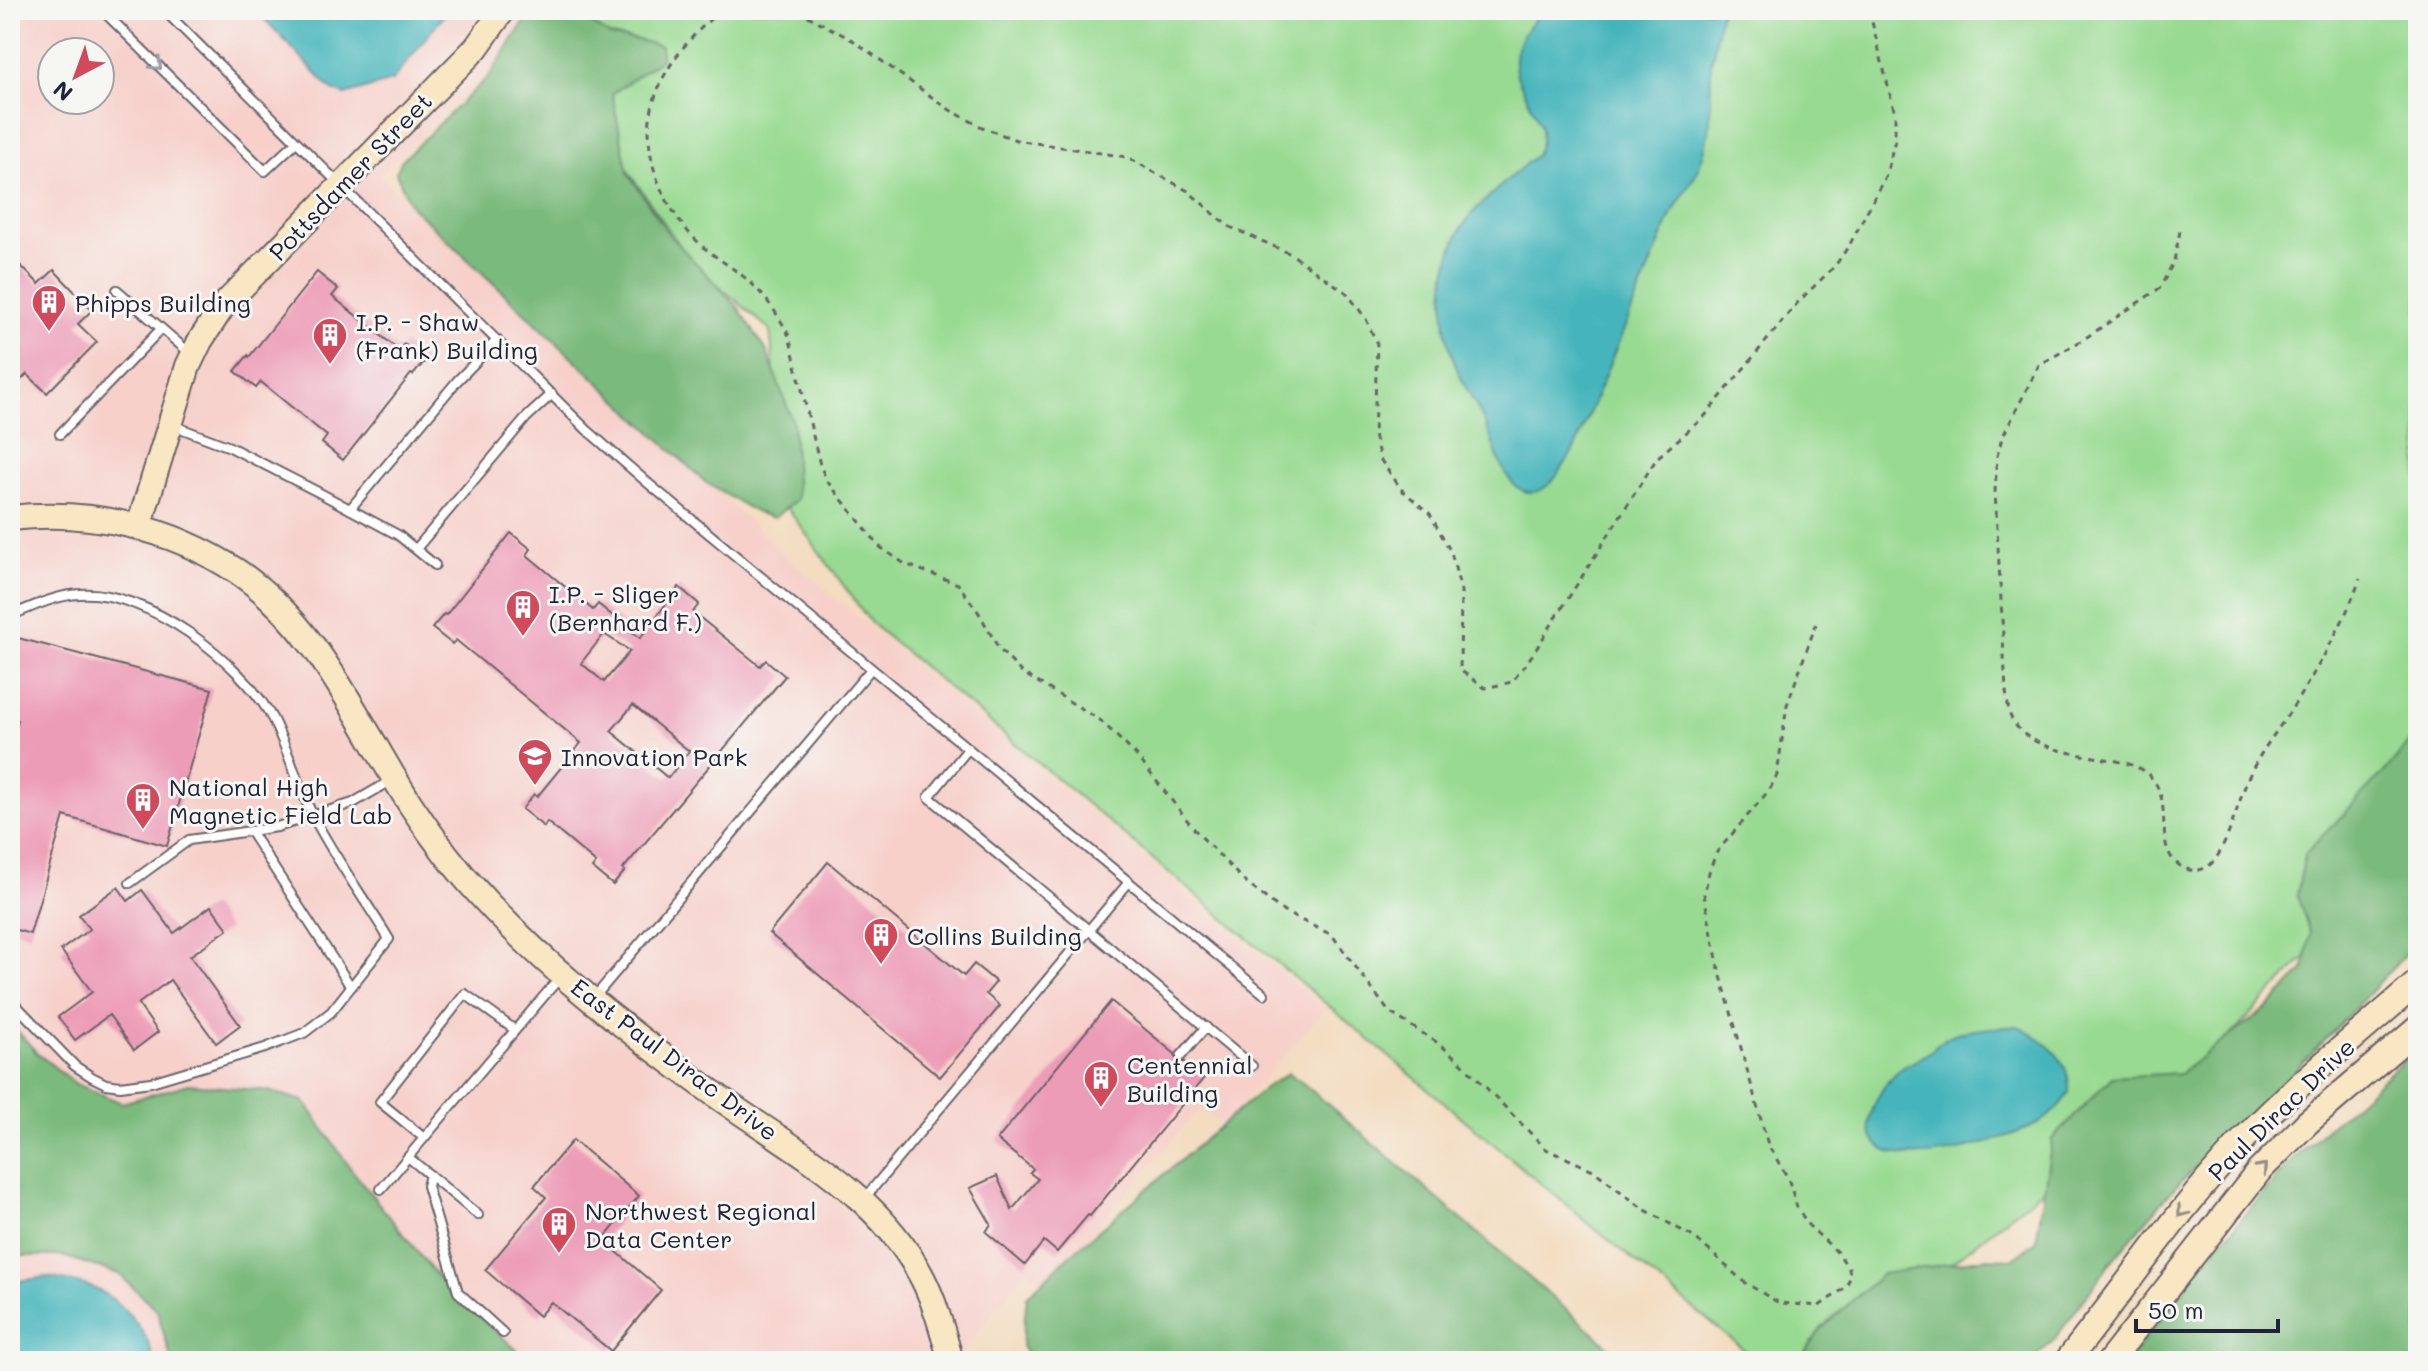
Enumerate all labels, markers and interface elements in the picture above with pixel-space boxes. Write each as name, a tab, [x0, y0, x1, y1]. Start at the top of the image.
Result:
north arrow	[36, 36, 116, 116]
one-way arrow	[148, 55, 162, 70]
text: N	[47, 75, 78, 108]
street label: Pottsdamer Street	[262, 85, 438, 267]
building icon: Phipps Building	[30, 283, 68, 333]
place label: Phipps Building	[75, 287, 251, 318]
place label: I.P. - Shaw (Frank) Building	[356, 306, 538, 365]
building icon: I.P. - Shaw (Frank) Building	[311, 316, 349, 366]
place label: I.P. - Sliger (Bernhard F.)	[549, 578, 702, 637]
building icon: I.P. - Sliger (Bernhard F.)	[504, 588, 542, 638]
school or university icon: Innovation Park	[516, 737, 554, 787]
place label: Innovation Park	[561, 741, 748, 772]
place label: National High Magnetic Field Lab	[169, 771, 392, 830]
building icon: National High Magnetic Field Lab	[124, 781, 162, 831]
building icon: Collins Building	[862, 916, 900, 966]
place label: Collins Building	[907, 920, 1082, 951]
street label: East Paul Dirac Drive	[565, 971, 785, 1147]
street label: Paul Dirac Drive	[2201, 1031, 2361, 1187]
place label: Centennial Building	[1127, 1049, 1253, 1108]
building icon: Centennial Building	[1082, 1059, 1120, 1109]
one-way arrow	[2253, 1163, 2268, 1177]
place label: Northwest Regional Data Center	[585, 1195, 816, 1254]
one-way arrow	[2177, 1202, 2192, 1217]
building icon: Northwest Regional Data Center	[540, 1205, 578, 1255]
scale bar	[2136, 1283, 2278, 1333]
text: 50 m	[2148, 1294, 2204, 1325]

